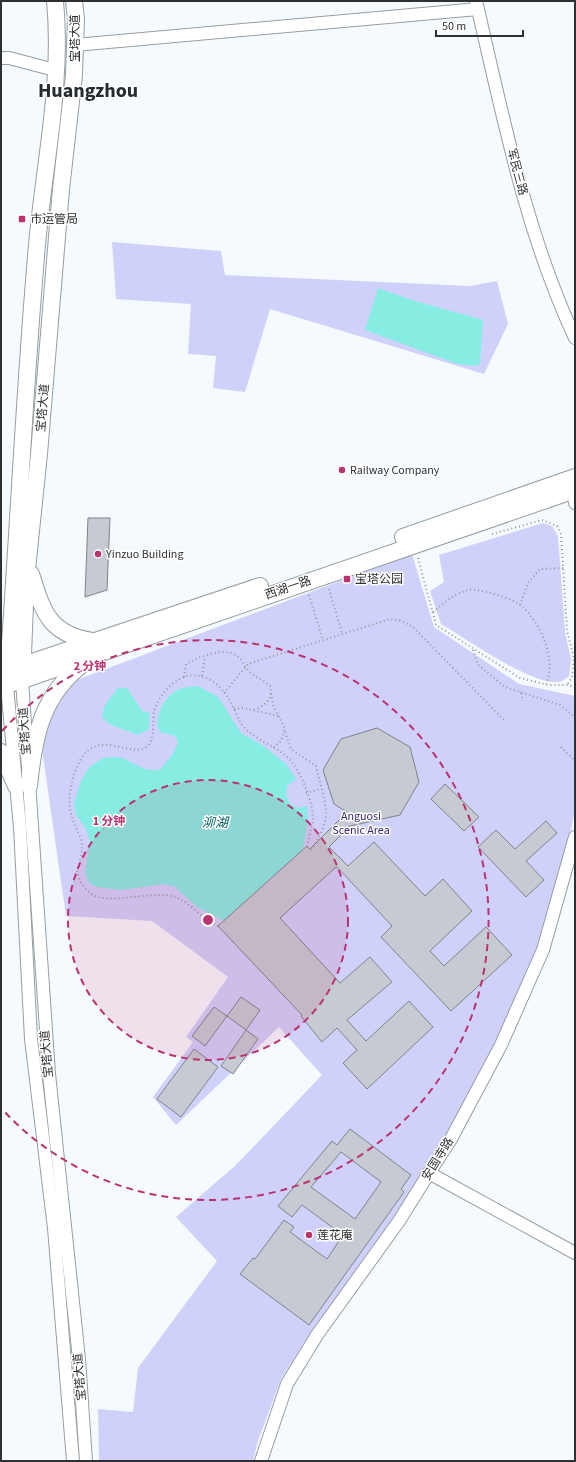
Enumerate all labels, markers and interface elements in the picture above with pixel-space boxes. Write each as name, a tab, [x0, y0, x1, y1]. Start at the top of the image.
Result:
scale bar	[436, 12, 523, 38]
street label: 宝塔大道	[67, 14, 84, 62]
text: 50 m	[442, 18, 466, 35]
district label: Huangzhou	[38, 77, 138, 105]
street label: 军民三路	[503, 147, 531, 197]
place label: 市运管局	[30, 211, 78, 228]
marker: 市运管局	[17, 214, 27, 224]
street label: 宝塔大道	[32, 383, 54, 433]
place label: Railway Company	[350, 462, 440, 479]
marker: Railway Company	[337, 465, 347, 475]
place label: Yinzuo Building	[105, 546, 183, 563]
marker: Yinzuo Building	[93, 549, 103, 559]
place label: 宝塔公园	[355, 571, 403, 588]
street label: 西湖一路	[263, 572, 313, 604]
marker: 宝塔公园	[342, 574, 352, 584]
text: 2 分钟	[74, 658, 106, 675]
street label: 宝塔大道	[15, 706, 35, 756]
park label: Anguosi Scenic Area	[332, 808, 390, 839]
text: 1 分钟	[93, 813, 125, 830]
water label: 泖湖	[202, 814, 230, 832]
centre of rings	[201, 913, 215, 927]
street label: 宝塔大道	[36, 1029, 58, 1079]
street label: 安国寺路	[418, 1134, 458, 1184]
place label: 莲花庵	[317, 1227, 353, 1244]
marker: 莲花庵	[304, 1230, 314, 1240]
street label: 宝塔大道	[69, 1352, 91, 1402]

